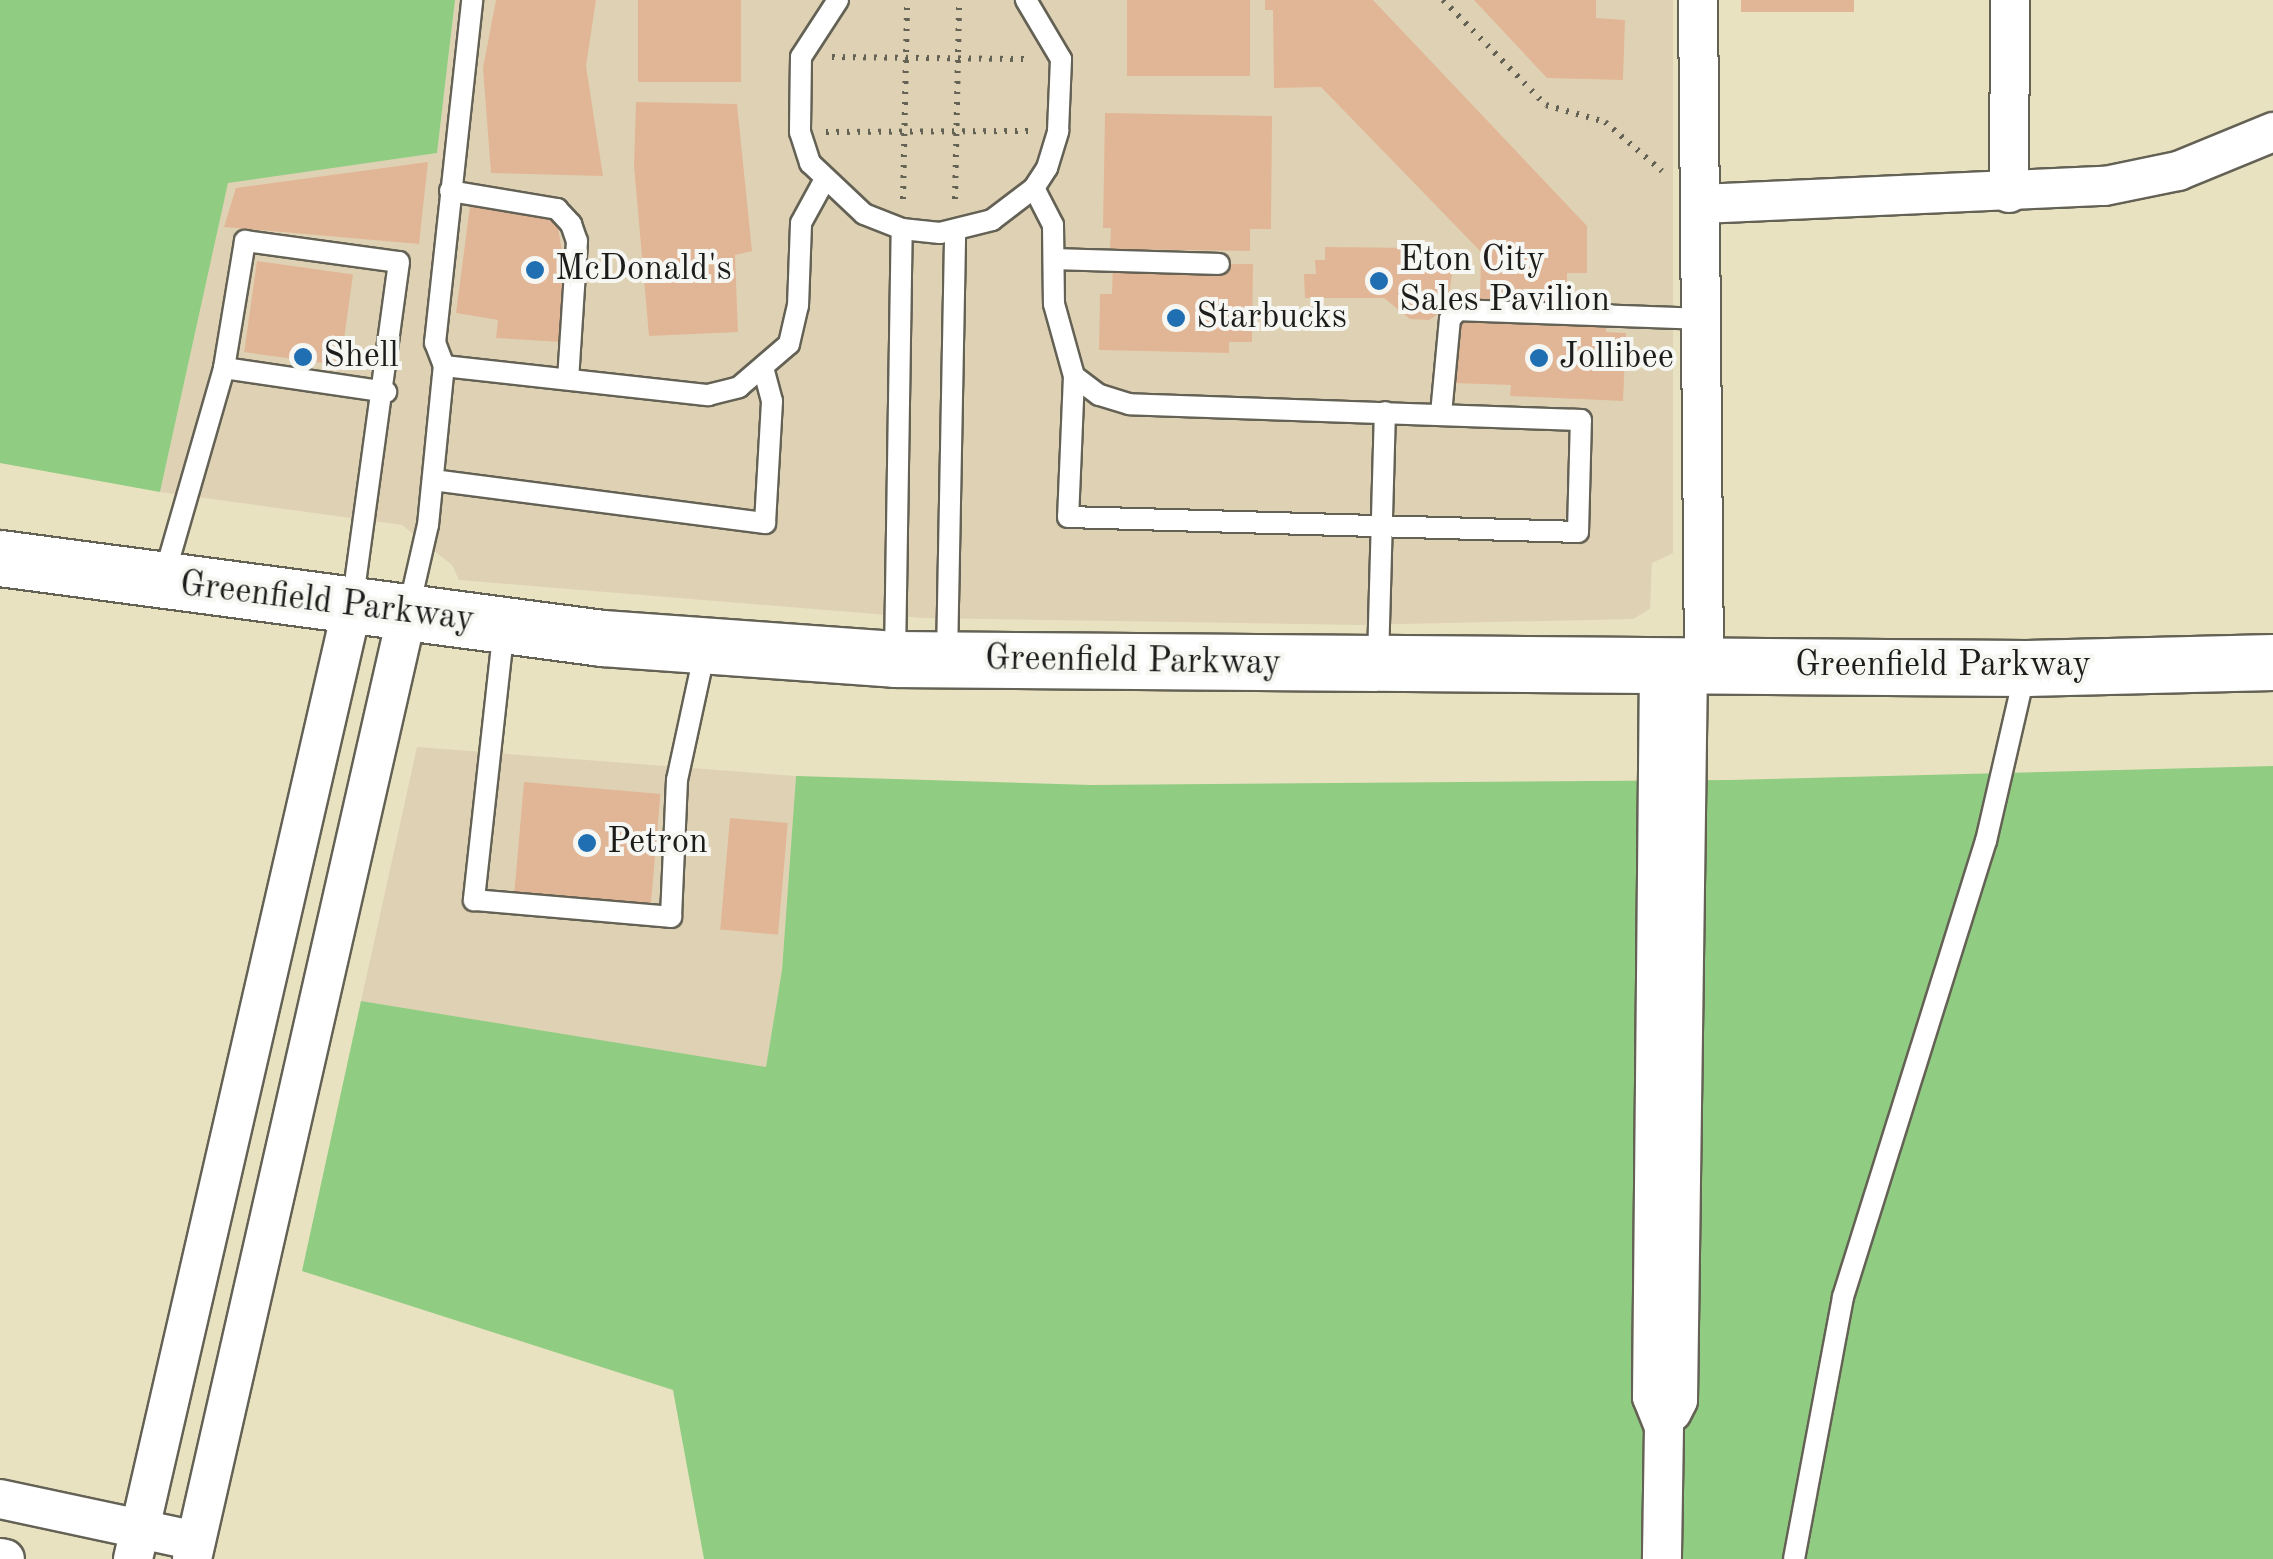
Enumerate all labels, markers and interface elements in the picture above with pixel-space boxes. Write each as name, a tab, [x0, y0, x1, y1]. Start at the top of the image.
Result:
place label: Eton City Sales Pavilion	[1399, 240, 1610, 322]
place label: McDonald's	[555, 249, 732, 291]
marker: McDonald's	[524, 259, 546, 281]
marker: Eton City Sales Pavilion	[1368, 270, 1390, 292]
place label: Starbucks	[1196, 297, 1347, 339]
marker: Starbucks	[1165, 307, 1187, 329]
place label: Shell	[323, 336, 399, 378]
place label: Jollibee	[1559, 337, 1674, 379]
marker: Shell	[292, 346, 314, 368]
marker: Jollibee	[1528, 347, 1550, 369]
street label: Greenfield Parkway	[177, 564, 477, 642]
street label: Greenfield Parkway	[985, 638, 1281, 686]
street label: Greenfield Parkway	[1795, 645, 2091, 687]
place label: Petron	[607, 822, 708, 864]
marker: Petron	[576, 832, 598, 854]

